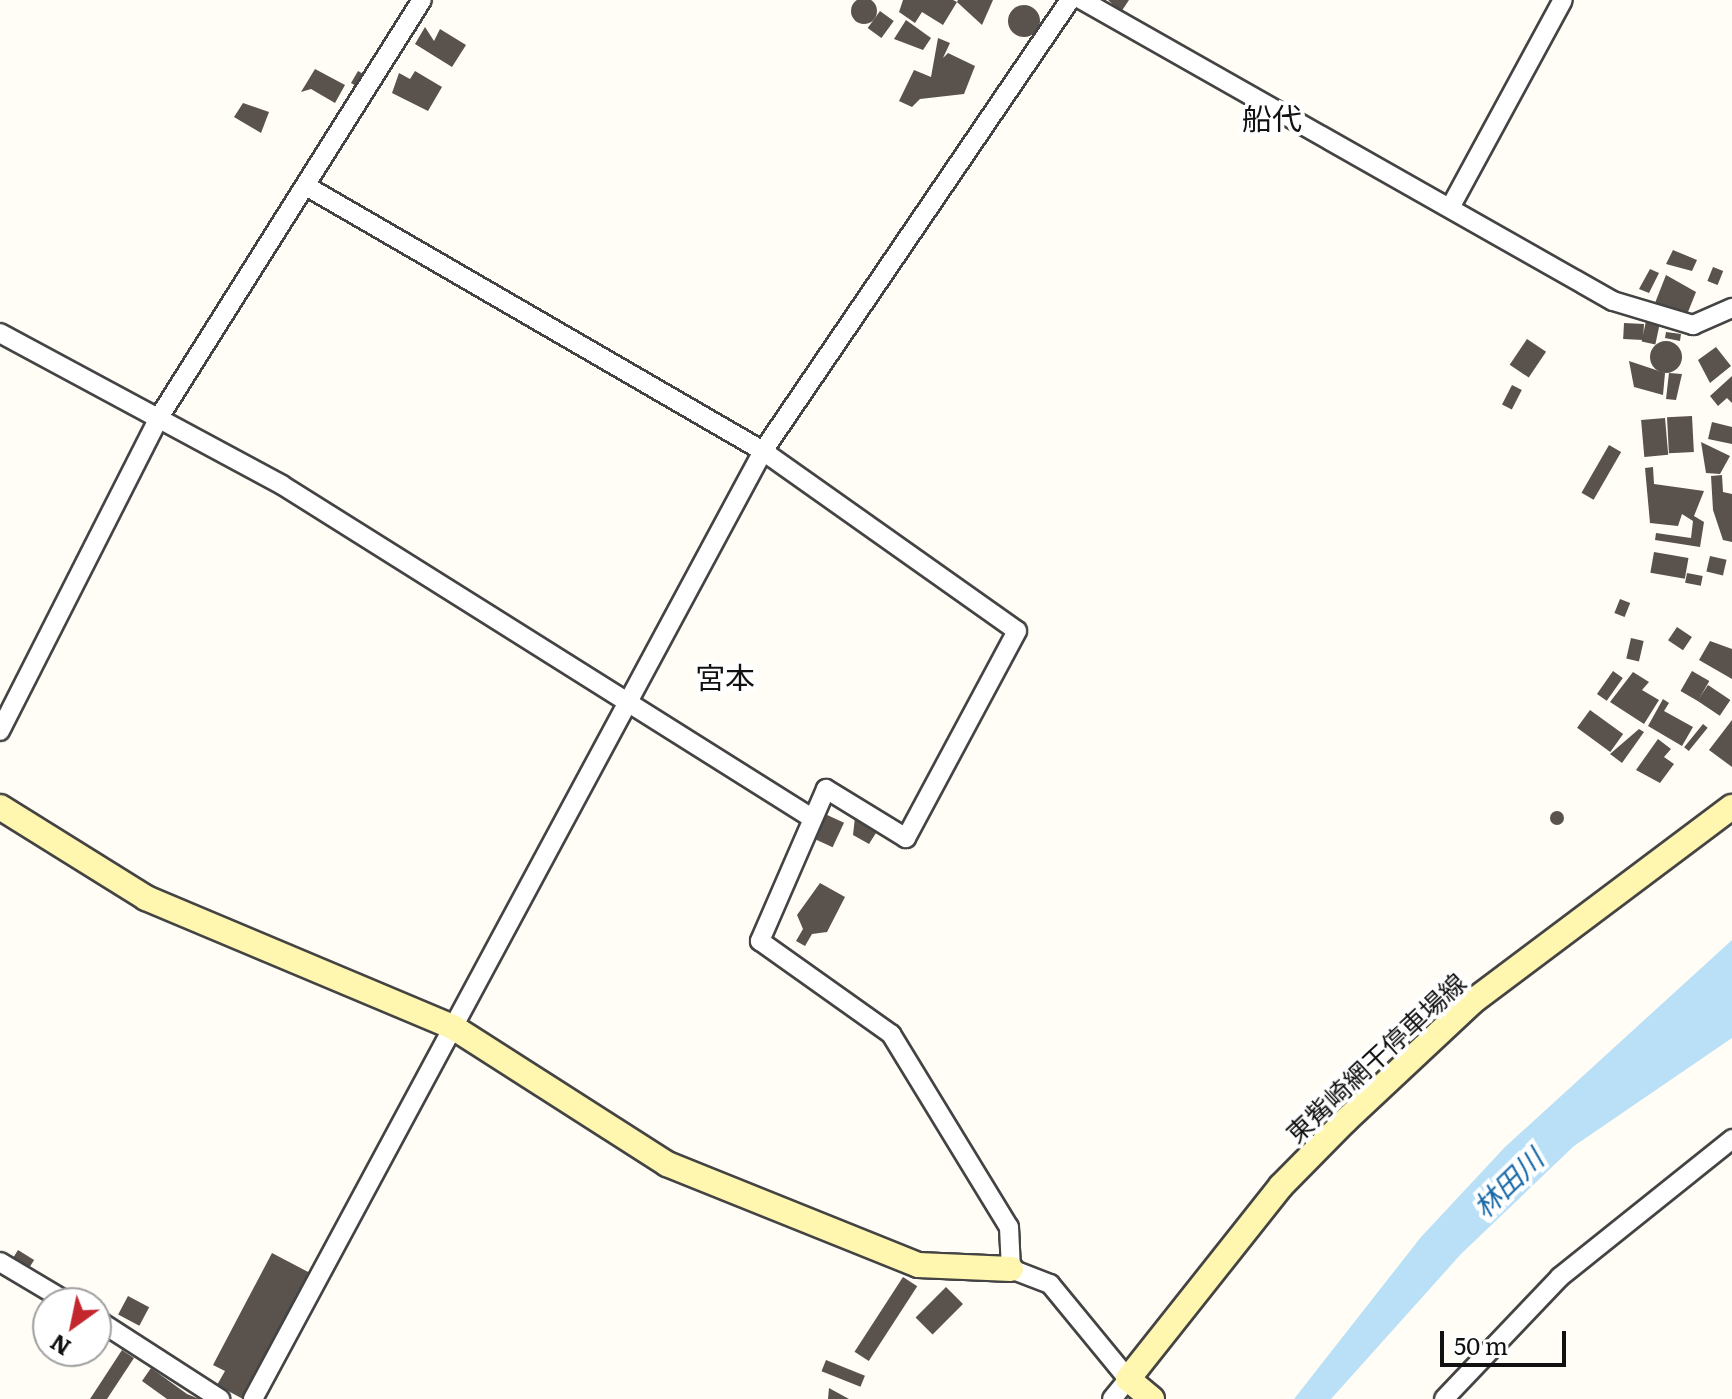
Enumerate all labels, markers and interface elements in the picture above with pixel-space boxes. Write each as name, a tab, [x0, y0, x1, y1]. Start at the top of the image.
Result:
district label: 船代	[1242, 99, 1302, 135]
district label: 宮本	[695, 658, 755, 694]
street label: 東觜崎網干停車場線	[1279, 966, 1471, 1148]
water label: 林田川	[1465, 1141, 1549, 1223]
north arrow	[32, 1287, 112, 1367]
scale bar	[1444, 1315, 1570, 1365]
text: N	[43, 1327, 76, 1365]
text: 50 m	[1454, 1327, 1508, 1362]

